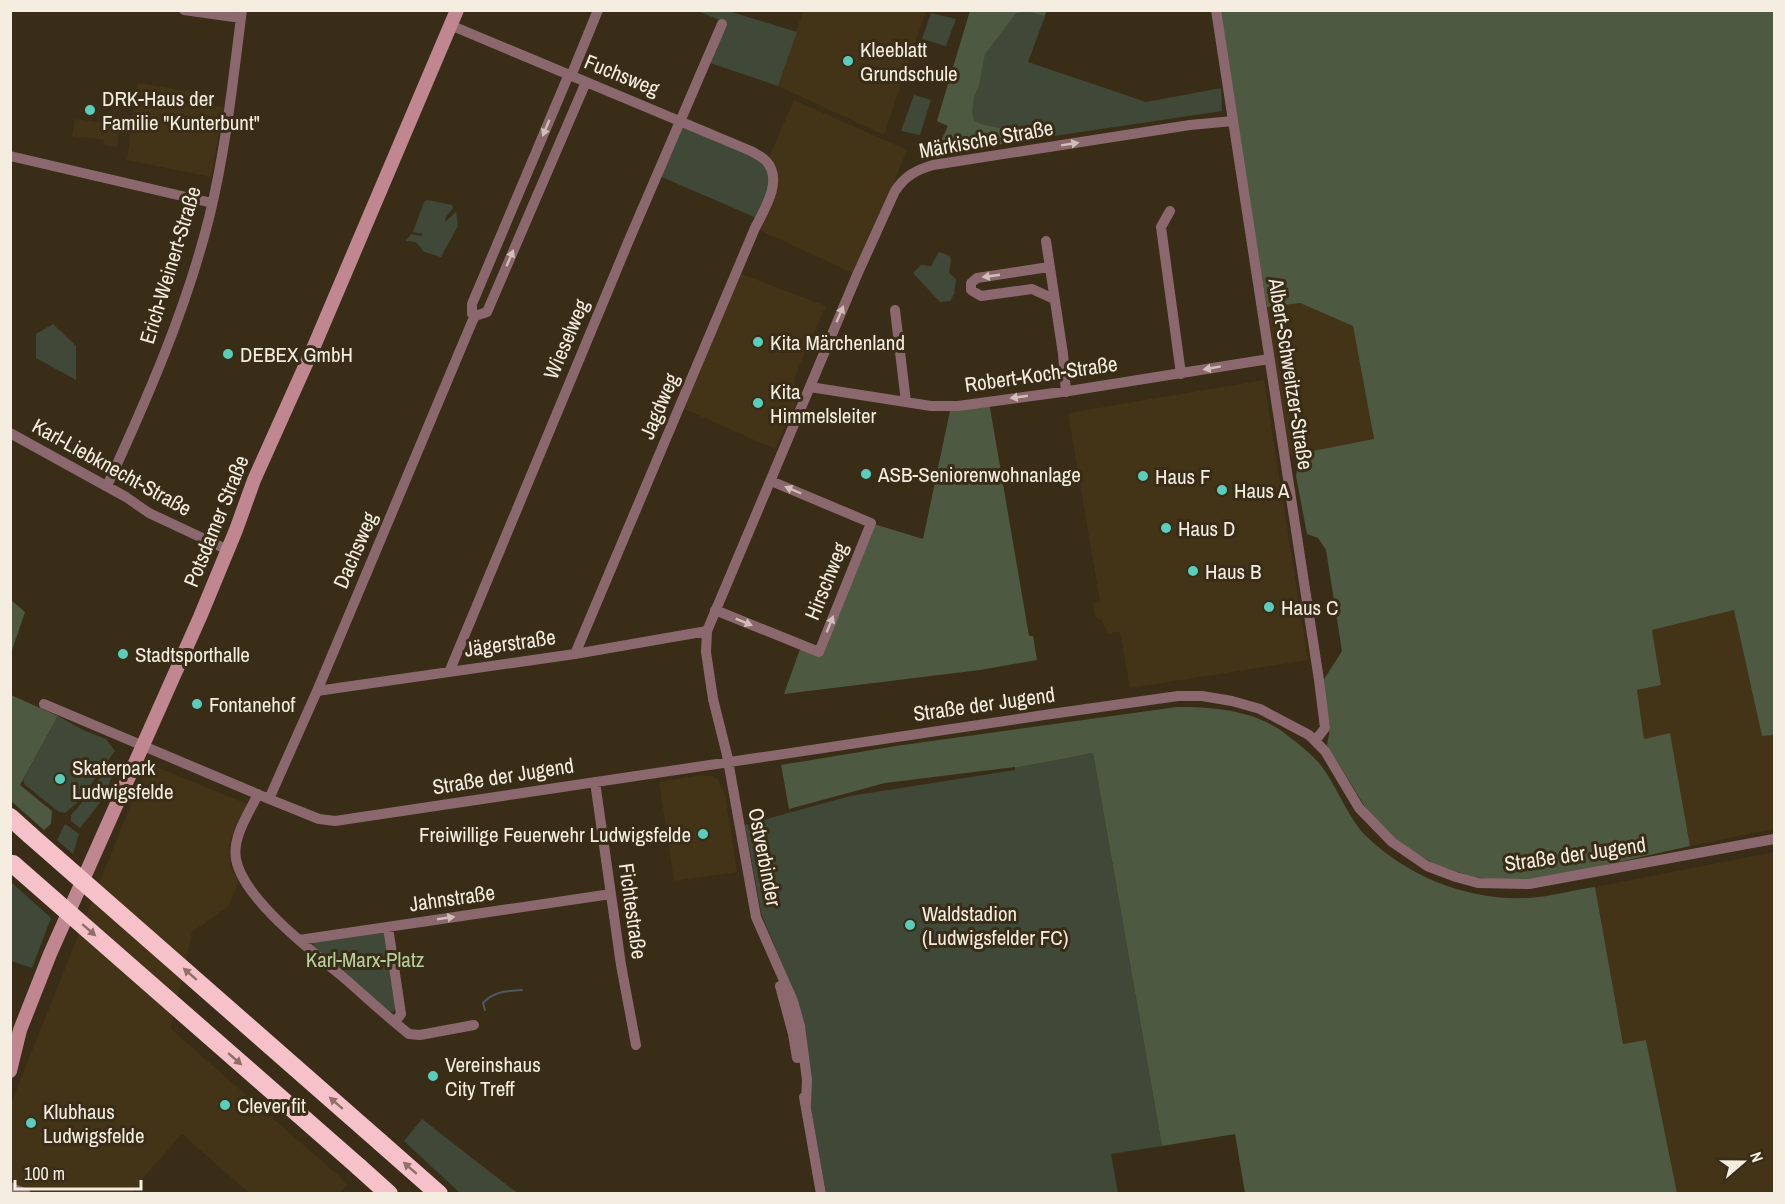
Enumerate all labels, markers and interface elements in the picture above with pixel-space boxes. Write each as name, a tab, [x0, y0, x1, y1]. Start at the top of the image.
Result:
place label: Kleeblatt Grundschule	[860, 35, 958, 88]
street label: Fuchsweg	[580, 47, 664, 103]
marker: Kleeblatt Grundschule	[841, 54, 855, 68]
place label: DRK-Haus der Familie "Kunterbunt"	[102, 84, 260, 137]
marker: DRK-Haus der Familie "Kunterbunt"	[83, 103, 97, 117]
street label: Märkische Straße	[917, 113, 1055, 165]
one-way arrow	[541, 119, 550, 137]
one-way arrow	[1061, 139, 1080, 148]
street label: Erich-Weinert-Straße	[132, 183, 208, 347]
one-way arrow	[505, 248, 515, 266]
one-way arrow	[982, 271, 1001, 280]
street label: Albert-Schweitzer-Straße	[1261, 275, 1320, 472]
street label: Wieselweg	[536, 294, 596, 383]
one-way arrow	[835, 304, 845, 322]
place label: Kita Märchenland	[770, 328, 905, 357]
marker: Kita Märchenland	[751, 335, 765, 349]
place label: DEBEX GmbH	[240, 340, 353, 369]
marker: DEBEX GmbH	[221, 347, 235, 361]
street label: Robert-Koch-Straße	[963, 349, 1119, 399]
one-way arrow	[1202, 364, 1221, 373]
street label: Jagdweg	[632, 368, 686, 443]
place label: Kita Himmelsleiter	[770, 377, 876, 430]
one-way arrow	[1009, 393, 1028, 402]
marker: Kita Himmelsleiter	[751, 396, 765, 410]
street label: Karl-Liebknecht-Straße	[27, 411, 197, 523]
street label: Potsdamer Straße	[176, 451, 256, 591]
place label: ASB-Seniorenwohnanlage	[877, 460, 1081, 489]
place label: Haus F	[1155, 462, 1211, 491]
marker: ASB-Seniorenwohnanlage	[859, 467, 873, 481]
marker: Haus F	[1136, 469, 1150, 483]
place label: Haus A	[1234, 476, 1290, 505]
marker: Haus A	[1215, 483, 1229, 497]
one-way arrow	[783, 485, 801, 495]
street label: Dachsweg	[326, 507, 384, 593]
place label: Haus D	[1178, 514, 1235, 543]
marker: Haus D	[1159, 521, 1173, 535]
street label: Hirschweg	[797, 537, 855, 624]
place label: Haus B	[1205, 557, 1261, 586]
marker: Haus B	[1186, 564, 1200, 578]
place label: Haus C	[1281, 593, 1338, 622]
marker: Haus C	[1262, 600, 1276, 614]
one-way arrow	[825, 615, 835, 633]
one-way arrow	[735, 617, 753, 627]
street label: Jägerstraße	[462, 622, 558, 664]
place label: Stadtsporthalle	[135, 640, 250, 669]
marker: Stadtsporthalle	[116, 647, 130, 661]
street label: Straße der Jugend	[911, 680, 1057, 728]
place label: Fontanehof	[209, 690, 296, 719]
marker: Fontanehof	[190, 697, 204, 711]
street label: Straße der Jugend	[430, 751, 576, 801]
place label: Skaterpark Ludwigsfelde	[72, 753, 173, 806]
marker: Skaterpark Ludwigsfelde	[53, 772, 67, 786]
street label: Ostverbinder	[741, 805, 789, 909]
place label: Freiwillige Feuerwehr Ludwigsfelde	[419, 820, 691, 849]
marker: Freiwillige Feuerwehr Ludwigsfelde	[696, 827, 710, 841]
street label: Straße der Jugend	[1502, 830, 1648, 878]
street label: Fichtestraße	[612, 861, 654, 961]
street label: Jahnstraße	[407, 878, 497, 918]
place label: Waldstadion (Ludwigsfelder FC)	[922, 899, 1068, 952]
one-way arrow	[436, 914, 455, 923]
marker: Waldstadion (Ludwigsfelder FC)	[903, 918, 917, 932]
one-way arrow	[81, 923, 96, 936]
park label: Karl-Marx-Platz	[306, 945, 425, 974]
one-way arrow	[182, 968, 197, 981]
place label: Vereinshaus City Treff	[445, 1050, 541, 1103]
one-way arrow	[228, 1052, 243, 1066]
marker: Vereinshaus City Treff	[426, 1069, 440, 1083]
place label: Clever fit	[237, 1091, 306, 1120]
place label: Klubhaus Ludwigsfelde	[43, 1097, 144, 1150]
one-way arrow	[329, 1097, 344, 1110]
marker: Clever fit	[218, 1098, 232, 1112]
marker: Klubhaus Ludwigsfelde	[24, 1116, 38, 1130]
north arrow	[1713, 1132, 1773, 1192]
text: N	[1745, 1149, 1769, 1165]
scale bar	[15, 1153, 141, 1191]
text: 100 m	[24, 1161, 65, 1186]
one-way arrow	[402, 1161, 418, 1174]

